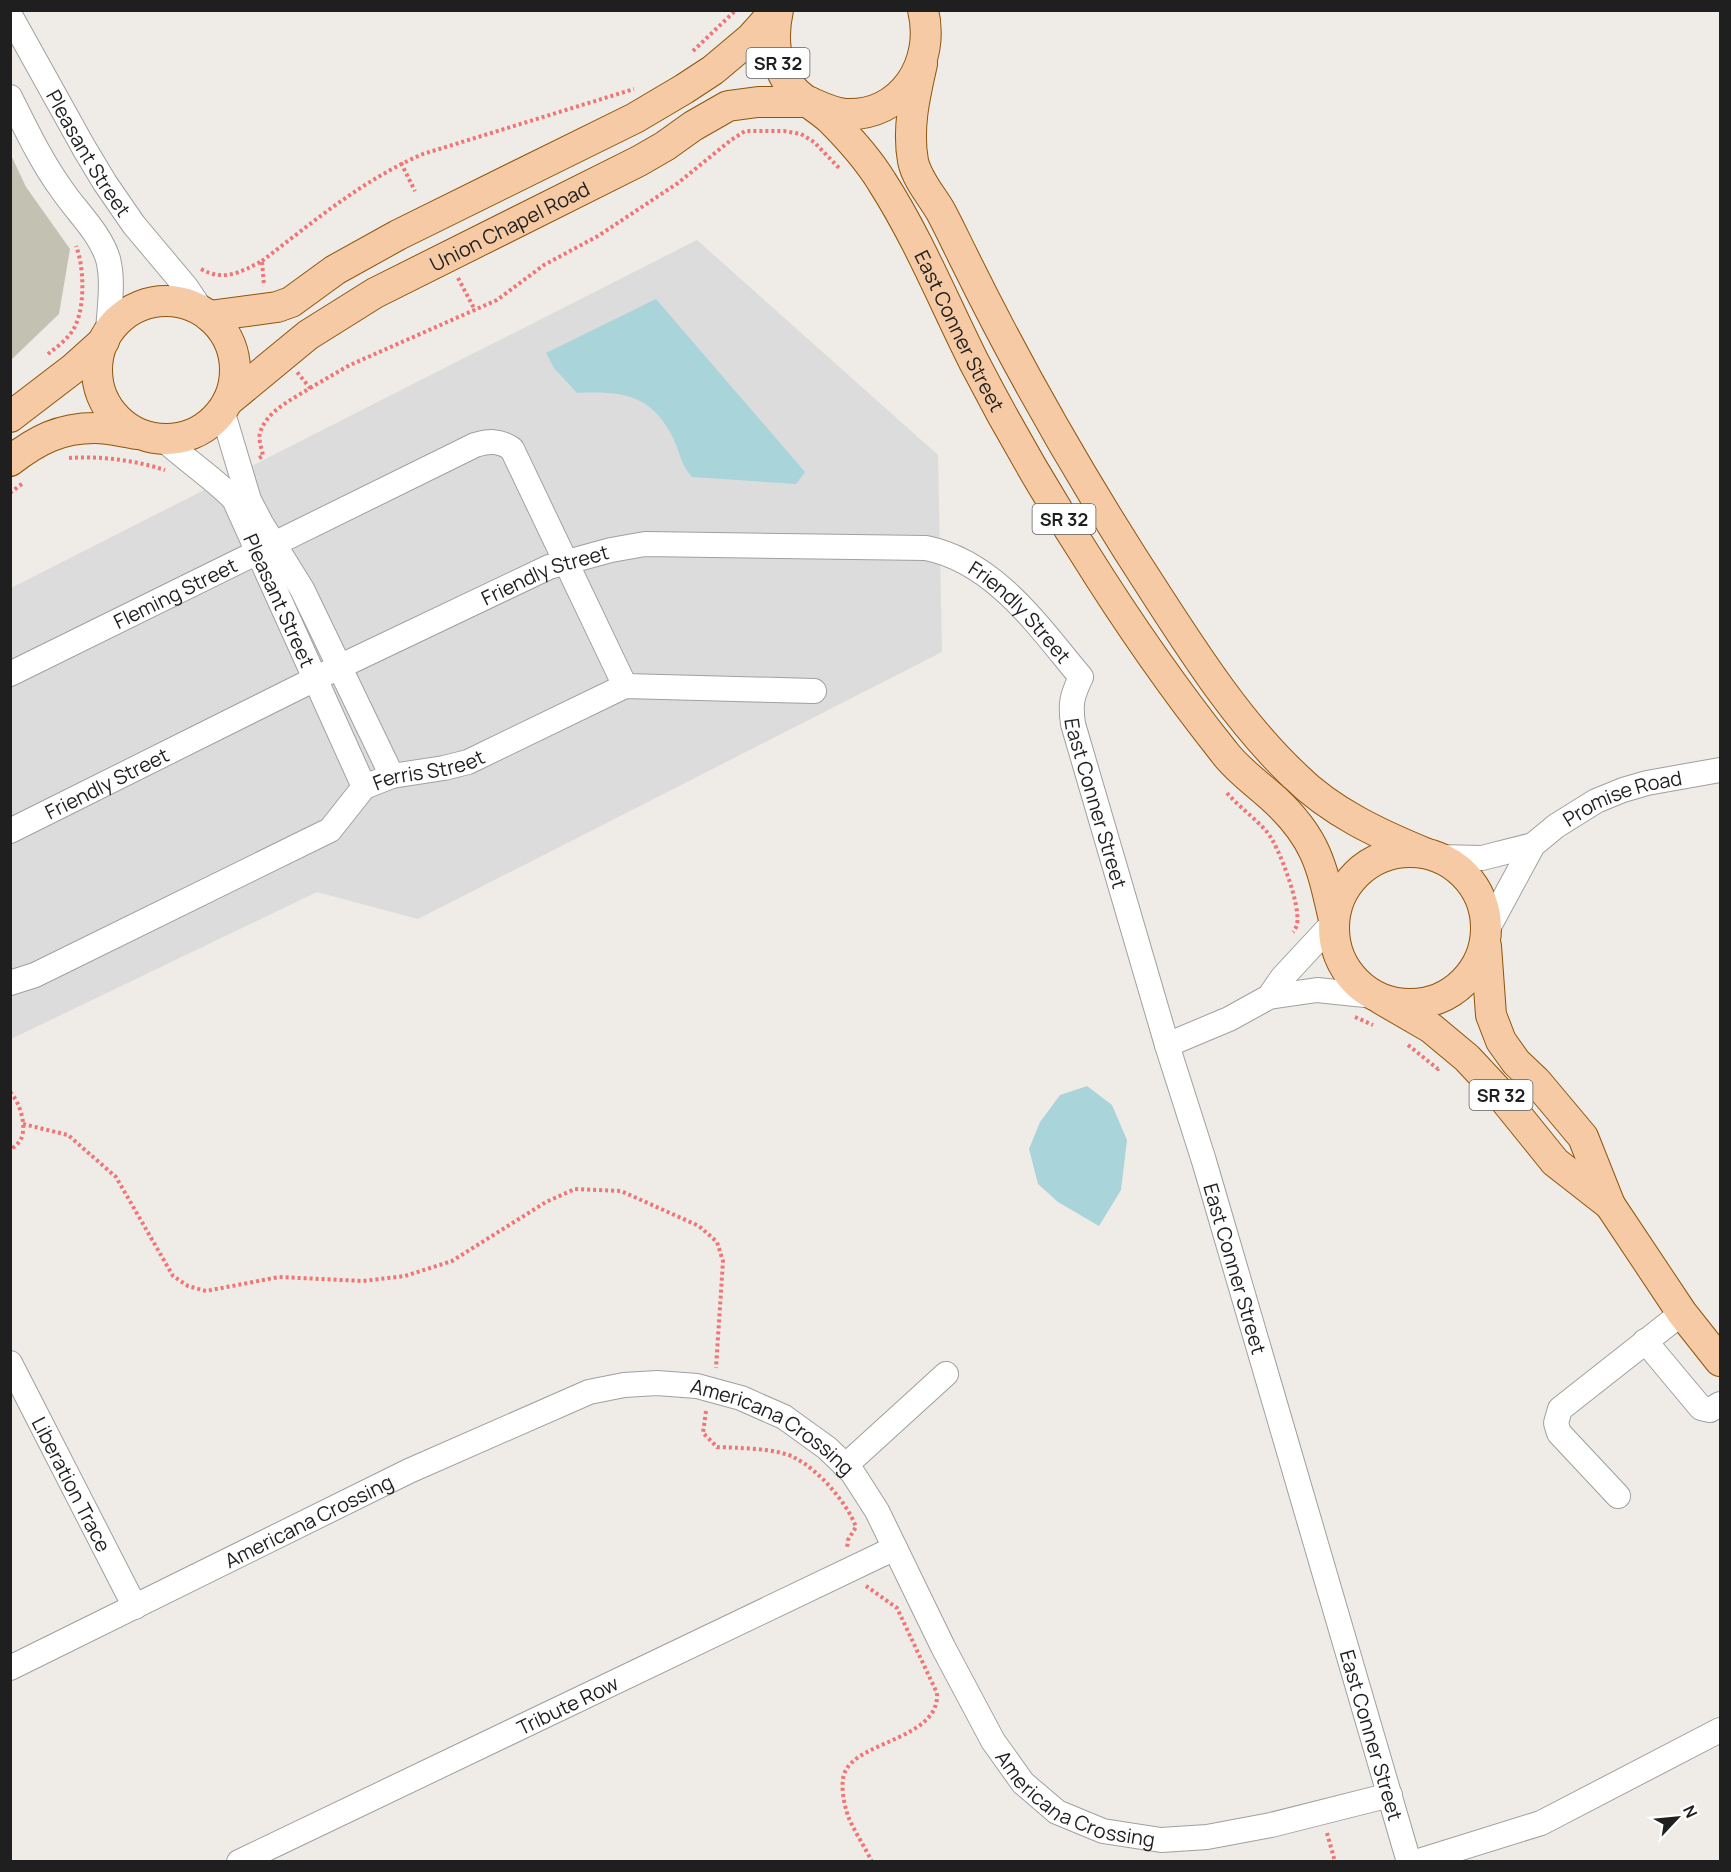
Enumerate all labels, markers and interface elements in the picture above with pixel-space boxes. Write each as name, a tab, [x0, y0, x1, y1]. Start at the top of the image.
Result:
road number: SR 32	[746, 48, 810, 78]
street label: Pleasant Street	[41, 85, 138, 222]
street label: Union Chapel Road	[425, 175, 594, 277]
street label: East Conner Street	[909, 246, 1011, 416]
road number: SR 32	[1032, 504, 1096, 534]
street label: Pleasant Street	[238, 529, 322, 671]
street label: Friendly Street	[477, 538, 612, 611]
street label: Fleming Street	[109, 551, 241, 634]
street label: Friendly Street	[964, 554, 1077, 668]
street label: East Conner Street	[1059, 716, 1134, 892]
street label: Friendly Street	[40, 741, 173, 825]
street label: Ferris Street	[369, 743, 489, 796]
street label: Promise Road	[1557, 764, 1684, 832]
road number: SR 32	[1470, 1080, 1532, 1110]
street label: East Conner Street	[1198, 1180, 1273, 1357]
street label: Americana Crossing	[688, 1371, 860, 1481]
street label: Liberation Trace	[26, 1412, 118, 1556]
street label: Americana Crossing	[220, 1468, 397, 1574]
street label: East Conner Street	[1334, 1647, 1410, 1824]
street label: Tribute Row	[512, 1669, 622, 1741]
street label: Americana Crossing	[990, 1744, 1157, 1852]
north arrow	[1647, 1788, 1707, 1848]
text: N	[1678, 1801, 1703, 1821]

